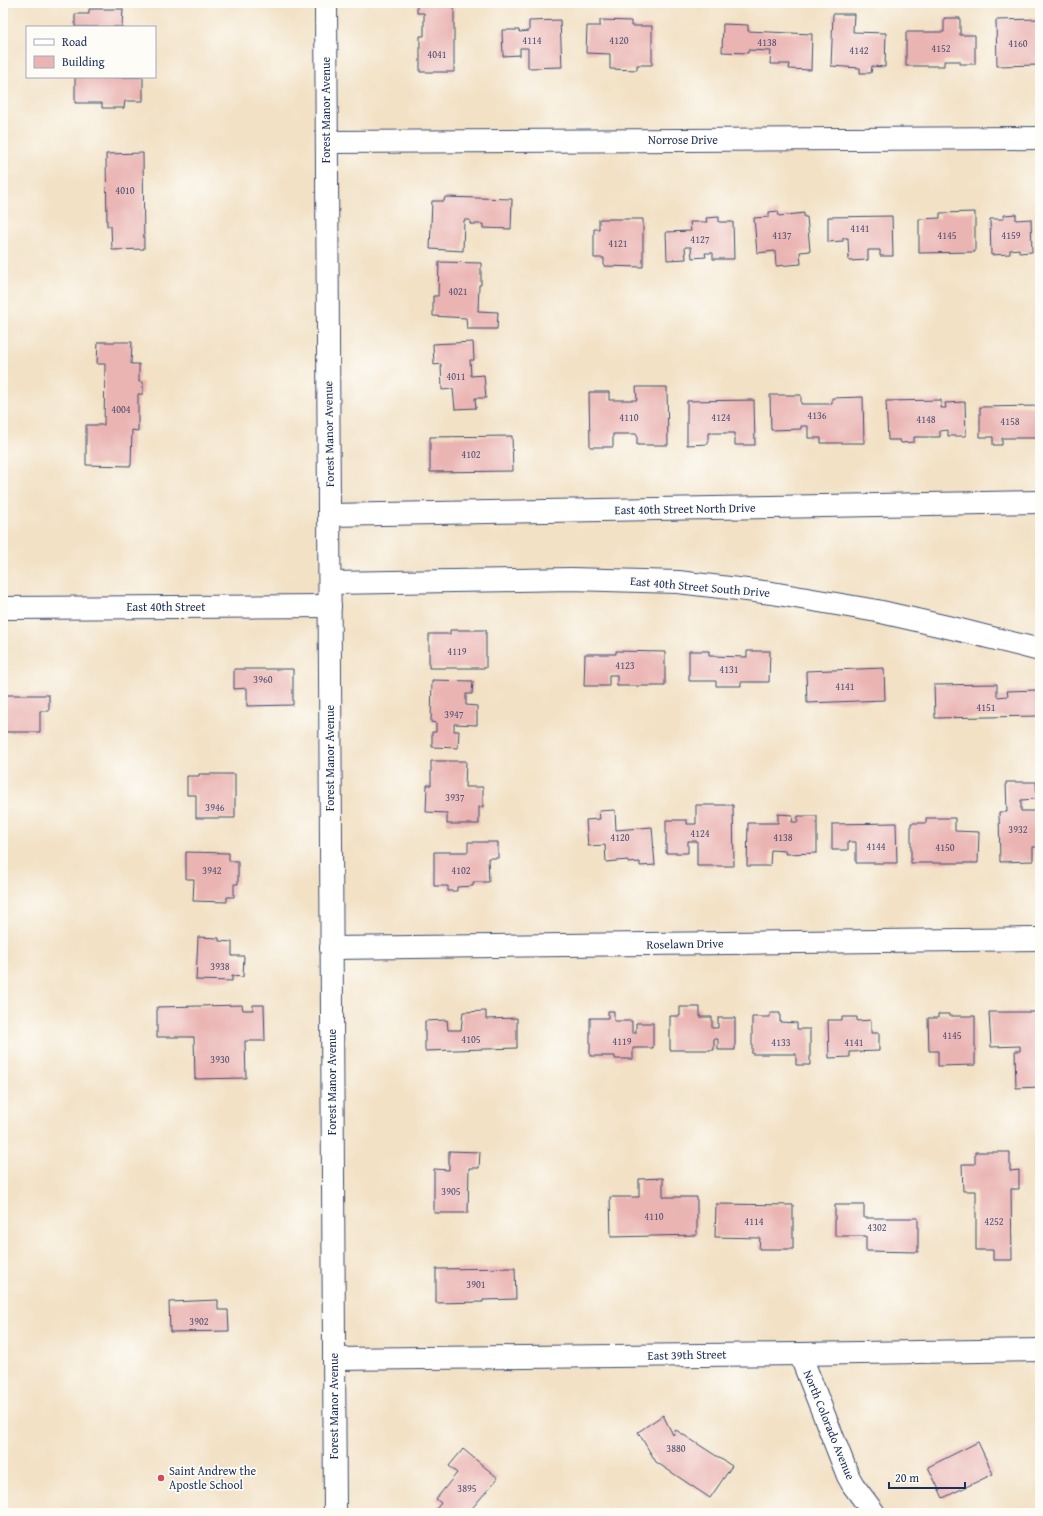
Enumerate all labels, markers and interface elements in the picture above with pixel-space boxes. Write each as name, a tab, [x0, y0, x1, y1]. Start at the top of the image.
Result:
legend	[26, 26, 156, 78]
text: Road	[62, 33, 88, 50]
house number: 4114	[522, 33, 542, 48]
house number: 4120	[609, 33, 629, 48]
house number: 4138	[757, 35, 777, 50]
house number: 4160	[1008, 36, 1028, 51]
house number: 4152	[931, 41, 951, 56]
house number: 4142	[849, 43, 869, 58]
house number: 4041	[427, 47, 447, 62]
text: Building	[62, 53, 105, 70]
street label: Forest Manor Avenue	[317, 56, 334, 163]
street label: Norrose Drive	[648, 131, 718, 148]
house number: 4010	[115, 183, 135, 198]
house number: 4141	[850, 221, 870, 236]
house number: 4137	[772, 228, 792, 243]
house number: 4145	[937, 228, 957, 243]
house number: 4159	[1001, 228, 1021, 243]
house number: 4127	[690, 232, 710, 247]
house number: 4121	[608, 236, 628, 251]
house number: 4021	[448, 284, 468, 299]
house number: 4011	[446, 369, 466, 384]
street label: Forest Manor Avenue	[319, 380, 338, 487]
house number: 4004	[111, 402, 131, 417]
house number: 4136	[807, 408, 827, 423]
house number: 4110	[619, 410, 639, 425]
house number: 4124	[711, 410, 731, 425]
house number: 4148	[916, 412, 936, 427]
house number: 4158	[1000, 414, 1020, 429]
house number: 4102	[461, 447, 481, 462]
street label: East 40th Street North Drive	[614, 499, 756, 518]
street label: East 40th Street South Drive	[629, 572, 771, 601]
street label: East 40th Street	[127, 598, 206, 615]
house number: 4119	[447, 644, 467, 659]
house number: 4123	[615, 658, 635, 673]
house number: 4131	[719, 662, 739, 677]
house number: 3960	[253, 672, 273, 687]
house number: 4141	[835, 679, 855, 694]
house number: 4151	[976, 700, 996, 715]
street label: Forest Manor Avenue	[321, 704, 338, 811]
house number: 3947	[444, 707, 464, 722]
house number: 3937	[445, 790, 465, 805]
house number: 3946	[205, 800, 225, 815]
house number: 3932	[1008, 822, 1028, 837]
house number: 4124	[690, 826, 710, 841]
house number: 4120	[610, 830, 630, 845]
house number: 4138	[773, 830, 793, 845]
house number: 4144	[866, 839, 886, 854]
house number: 4150	[935, 840, 955, 855]
house number: 3942	[202, 863, 222, 878]
house number: 4102	[451, 863, 471, 878]
street label: Roselawn Drive	[646, 934, 724, 953]
house number: 3938	[210, 959, 230, 974]
street label: Forest Manor Avenue	[323, 1028, 340, 1135]
house number: 4145	[942, 1028, 962, 1043]
house number: 4105	[461, 1032, 481, 1047]
house number: 4119	[612, 1034, 632, 1049]
house number: 4133	[771, 1035, 791, 1050]
house number: 4141	[844, 1035, 864, 1050]
house number: 3930	[210, 1052, 230, 1067]
house number: 3905	[441, 1184, 461, 1199]
house number: 4110	[644, 1209, 664, 1224]
house number: 4114	[744, 1214, 764, 1229]
house number: 4252	[984, 1214, 1004, 1229]
house number: 4302	[867, 1220, 887, 1235]
house number: 3901	[466, 1277, 486, 1292]
house number: 3902	[189, 1314, 209, 1329]
street label: East 39th Street	[647, 1345, 727, 1364]
street label: Forest Manor Avenue	[325, 1352, 342, 1459]
street label: North Colorado Avenue	[800, 1367, 859, 1483]
house number: 3880	[666, 1441, 686, 1456]
place label: Saint Andrew the Apostle School	[169, 1462, 256, 1493]
scale bar	[889, 1464, 965, 1490]
text: 20 m	[895, 1469, 919, 1486]
marker: Saint Andrew the Apostle School	[156, 1473, 166, 1483]
house number: 3895	[457, 1481, 477, 1496]

